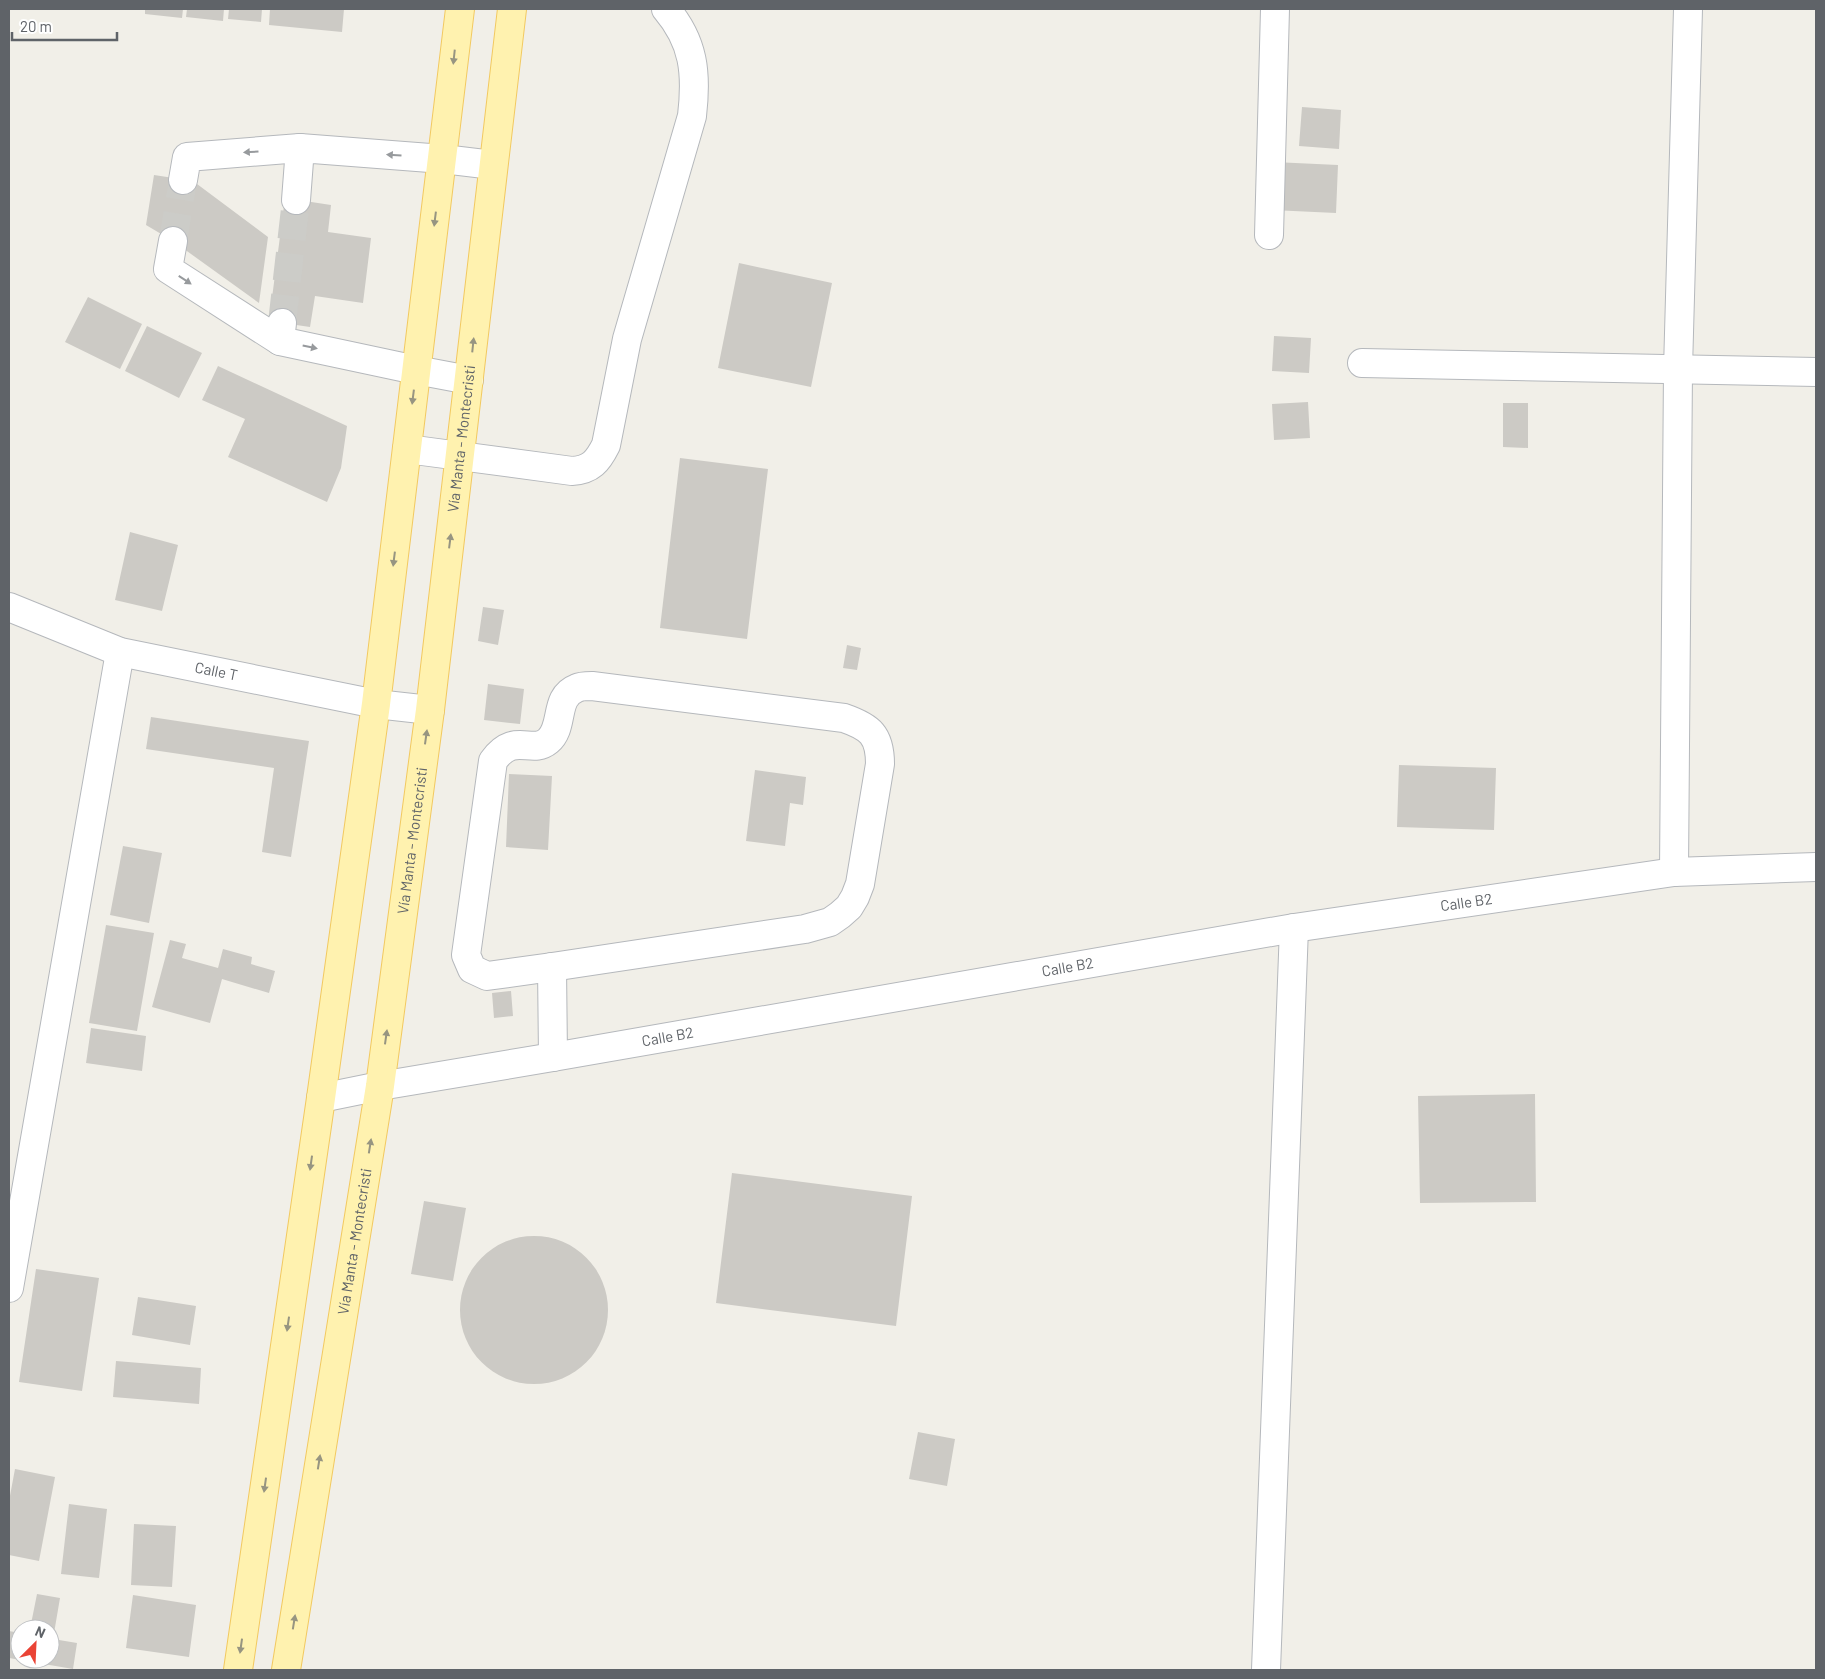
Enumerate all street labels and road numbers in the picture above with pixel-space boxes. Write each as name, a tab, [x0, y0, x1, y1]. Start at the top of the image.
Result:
street label: Vía Manta - Montecristi	[443, 364, 478, 513]
street label: Calle T	[194, 657, 239, 684]
street label: Vía Manta - Montecristi	[393, 766, 430, 915]
street label: Calle B2	[1439, 889, 1493, 914]
street label: Calle B2	[1040, 953, 1095, 980]
street label: Calle B2	[640, 1023, 695, 1049]
street label: Vía Manta - Montecristi	[333, 1167, 375, 1316]

